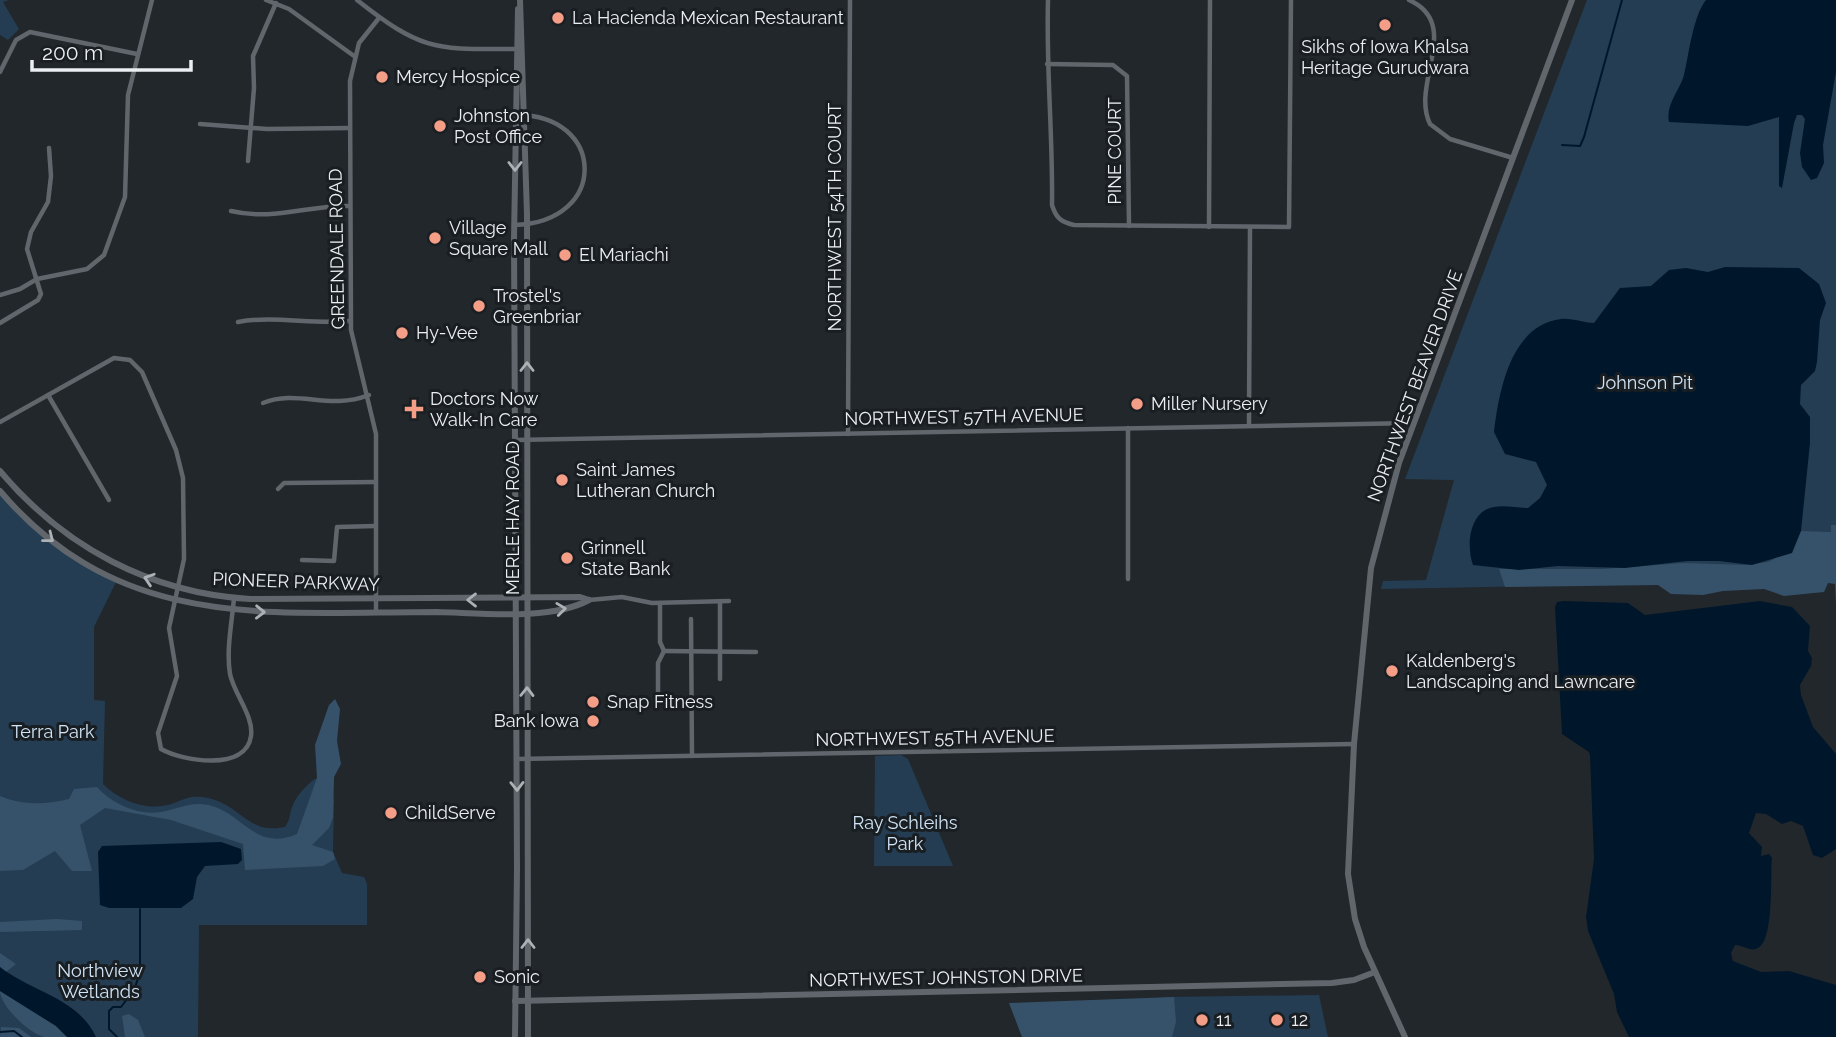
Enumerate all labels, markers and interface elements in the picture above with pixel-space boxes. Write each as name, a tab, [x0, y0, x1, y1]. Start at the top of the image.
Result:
place label: La Hacienda Mexican Restaurant	[572, 7, 844, 28]
marker: La Hacienda Mexican Restaurant	[550, 10, 566, 26]
marker: Sikhs of Iowa Khalsa Heritage Gurudwara	[1377, 17, 1393, 33]
scale bar	[32, 28, 191, 72]
place label: Sikhs of Iowa Khalsa Heritage Gurudwara	[1301, 36, 1469, 78]
text: 200 m	[42, 40, 103, 65]
place label: Mercy Hospice	[396, 66, 520, 87]
marker: Mercy Hospice	[374, 69, 390, 85]
street label: PINE COURT	[1104, 97, 1125, 205]
street label: NORTHWEST 54TH COURT	[824, 103, 845, 331]
place label: Johnston Post Office	[454, 105, 543, 147]
marker: Johnston Post Office	[432, 118, 448, 134]
one-way arrow	[507, 161, 523, 172]
street label: GREENDALE ROAD	[325, 168, 348, 330]
place label: Village Square Mall	[449, 217, 548, 259]
marker: Village Square Mall	[427, 230, 443, 246]
place label: El Mariachi	[579, 244, 669, 265]
marker: El Mariachi	[557, 247, 573, 263]
street label: NORTHWEST BEAVER DRIVE	[1363, 267, 1466, 504]
place label: Trostel's Greenbriar	[493, 285, 582, 327]
marker: Trostel's Greenbriar	[471, 298, 487, 314]
place label: Hy-Vee	[416, 322, 478, 343]
marker: Hy-Vee	[394, 325, 410, 341]
one-way arrow	[519, 361, 535, 372]
park label: Johnson Pit	[1597, 372, 1693, 393]
place label: Doctors Now Walk-In Care	[430, 388, 539, 430]
place label: Miller Nursery	[1151, 393, 1268, 414]
marker: Miller Nursery	[1129, 396, 1145, 412]
marker: Doctors Now Walk-In Care	[404, 399, 424, 419]
street label: NORTHWEST 57TH AVENUE	[844, 404, 1084, 429]
street label: MERLE HAY ROAD	[502, 441, 523, 595]
place label: Saint James Lutheran Church	[576, 459, 715, 501]
marker: Saint James Lutheran Church	[554, 472, 570, 488]
one-way arrow	[41, 529, 54, 542]
place label: Grinnell State Bank	[581, 537, 671, 579]
marker: Grinnell State Bank	[559, 550, 575, 566]
street label: PIONEER PARKWAY	[212, 568, 380, 595]
one-way arrow	[143, 573, 156, 587]
one-way arrow	[467, 592, 477, 608]
one-way arrow	[555, 602, 566, 617]
one-way arrow	[255, 605, 266, 620]
place label: Kaldenberg's Landscaping and Lawncare	[1406, 650, 1636, 692]
marker: Kaldenberg's Landscaping and Lawncare	[1384, 663, 1400, 679]
one-way arrow	[519, 687, 534, 698]
place label: Snap Fitness	[607, 691, 713, 712]
marker: Snap Fitness	[585, 694, 601, 710]
place label: Bank Iowa	[494, 710, 579, 731]
marker: Bank Iowa	[585, 713, 601, 729]
park label: Terra Park	[11, 721, 95, 742]
street label: NORTHWEST 55TH AVENUE	[815, 725, 1055, 750]
one-way arrow	[509, 781, 525, 791]
place label: ChildServe	[405, 802, 496, 823]
marker: ChildServe	[383, 805, 399, 821]
park label: Ray Schleihs Park	[853, 812, 958, 854]
one-way arrow	[520, 939, 536, 949]
park label: Northview Wetlands	[57, 960, 143, 1002]
street label: NORTHWEST JOHNSTON DRIVE	[809, 965, 1083, 990]
place label: Sonic	[494, 966, 540, 987]
marker: Sonic	[472, 969, 488, 985]
place label: 11	[1216, 1009, 1232, 1030]
place label: 12	[1291, 1009, 1308, 1030]
marker: 11	[1194, 1012, 1210, 1028]
marker: 12	[1269, 1012, 1285, 1028]

